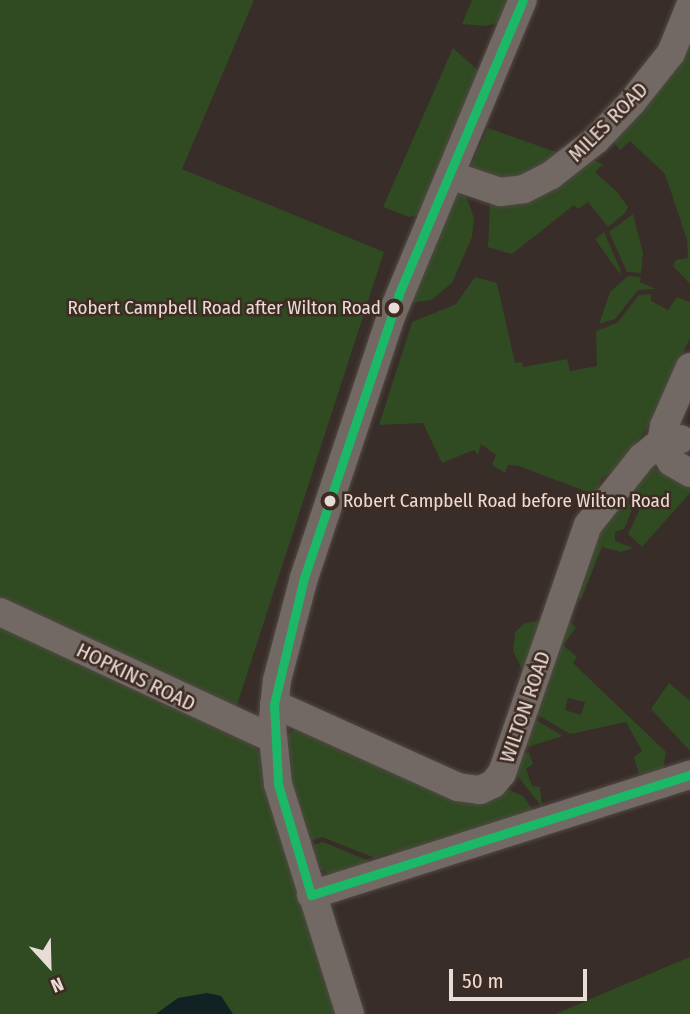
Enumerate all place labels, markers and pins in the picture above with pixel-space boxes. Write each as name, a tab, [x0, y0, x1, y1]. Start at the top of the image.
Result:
place label: Robert Campbell Road after Wilton Road	[67, 297, 381, 319]
marker: Robert Campbell Road after Wilton Road	[387, 301, 401, 315]
place label: Robert Campbell Road before Wilton Road	[343, 490, 670, 512]
marker: Robert Campbell Road before Wilton Road	[323, 494, 337, 508]

